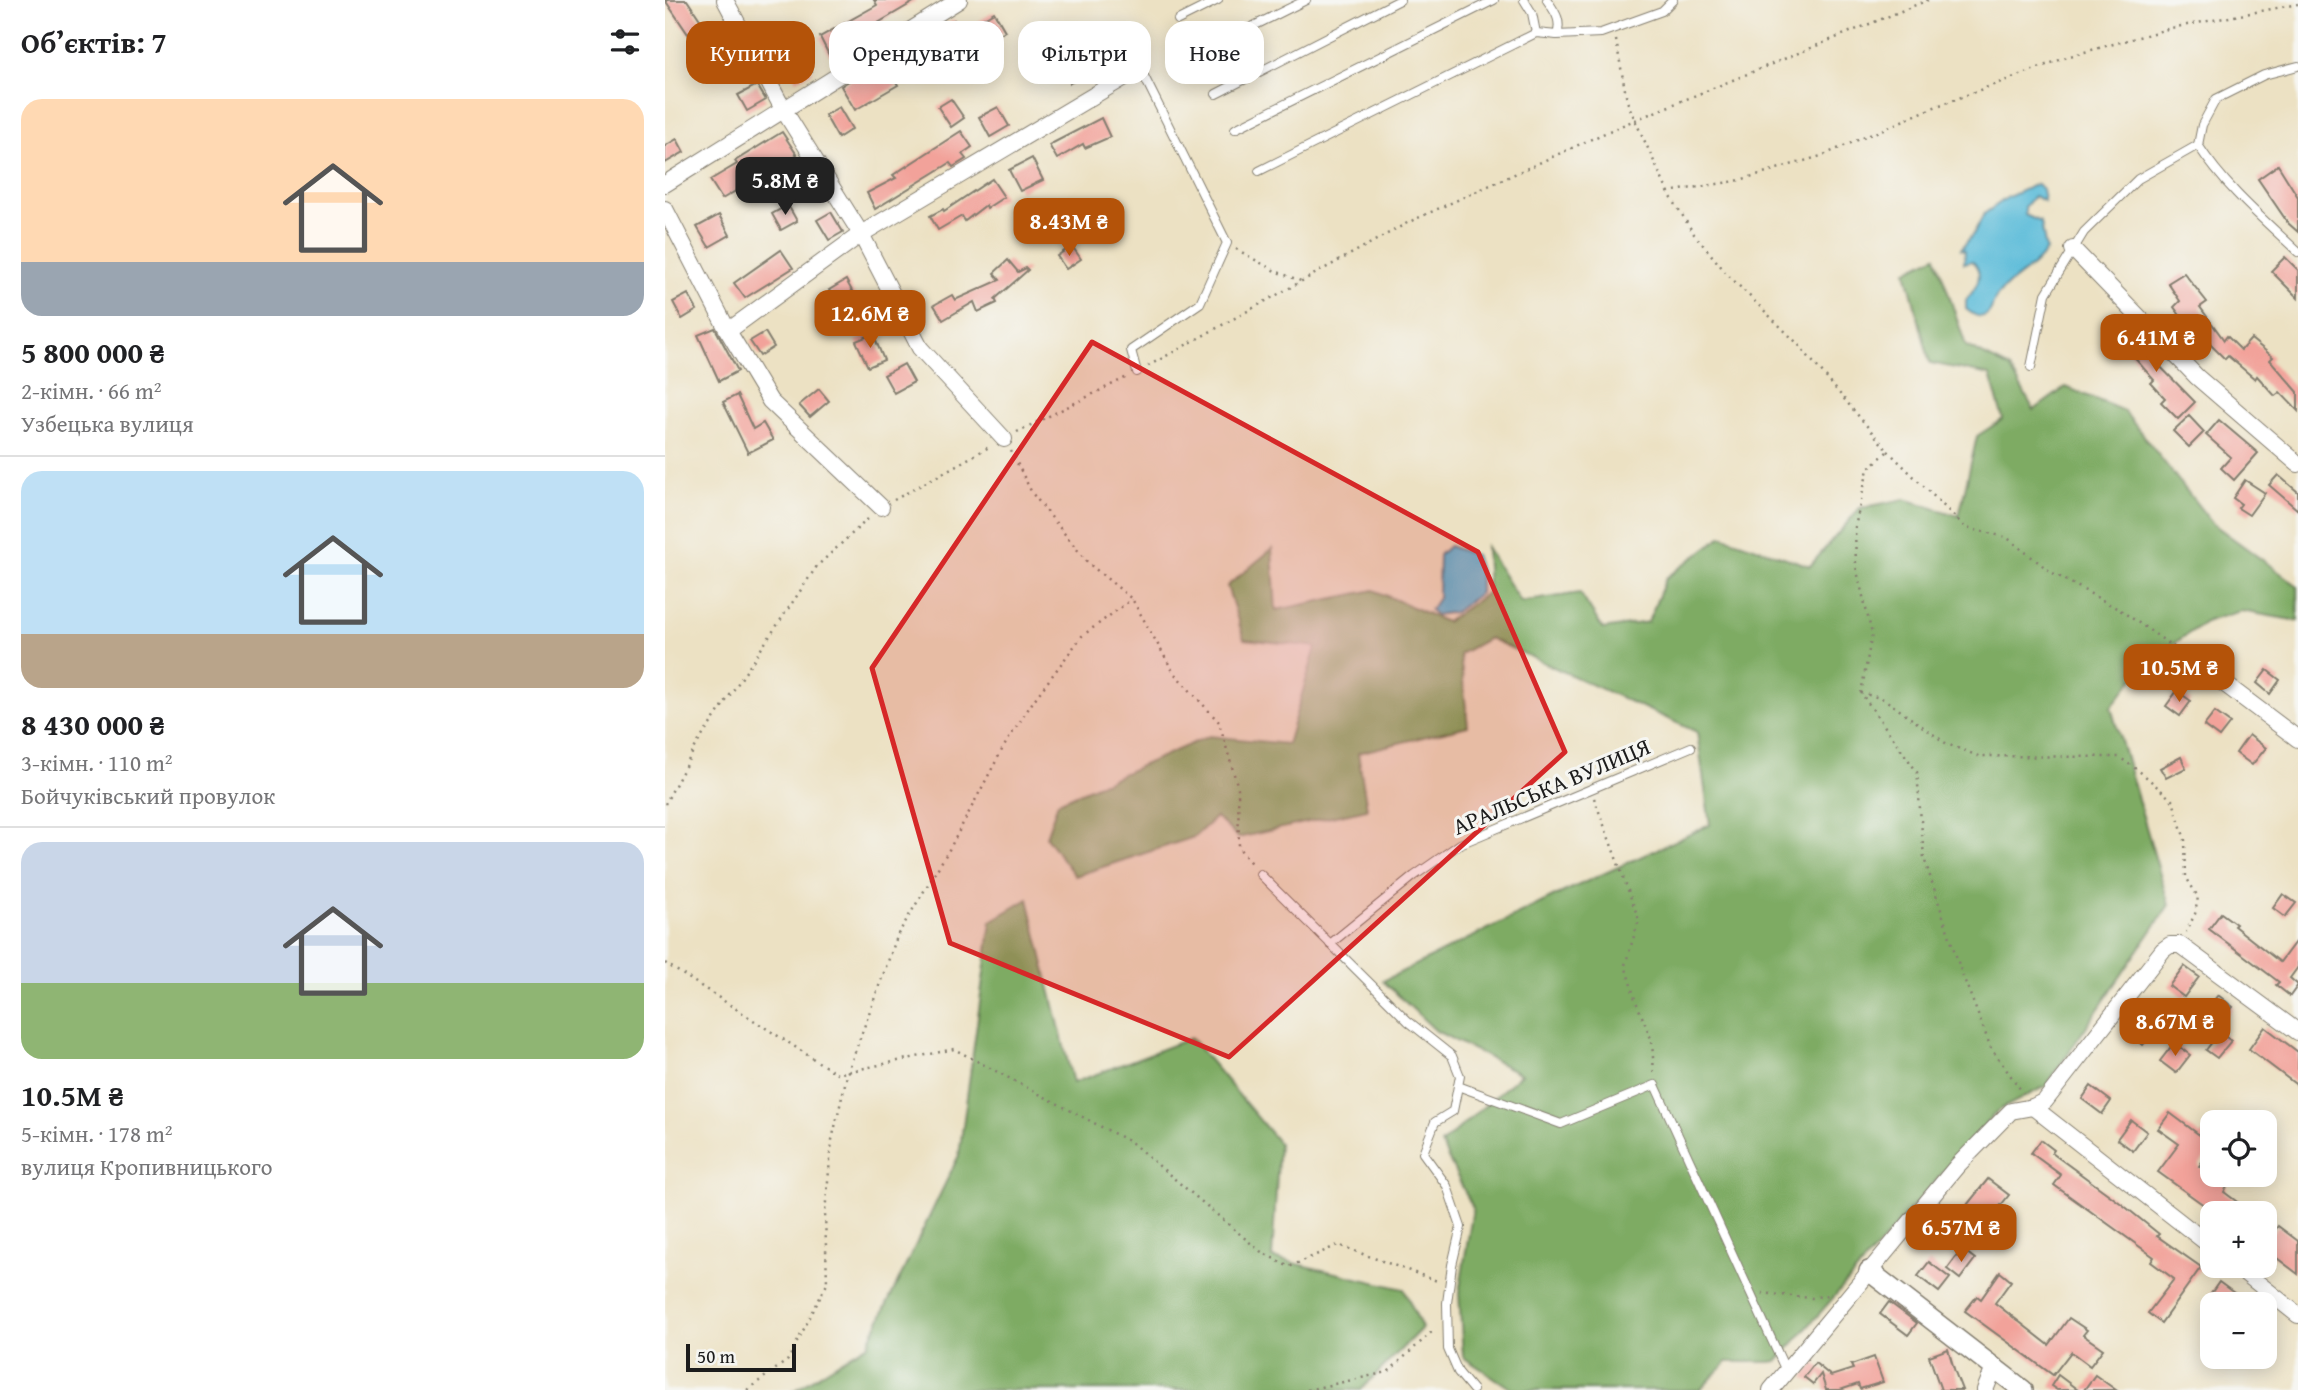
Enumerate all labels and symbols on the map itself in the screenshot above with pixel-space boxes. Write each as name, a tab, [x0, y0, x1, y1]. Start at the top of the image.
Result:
pin: 5.8M ₴	[728, 158, 842, 217]
pin: 8.43M ₴	[1004, 198, 1134, 258]
pin: 12.6M ₴	[805, 290, 935, 350]
pin: 6.41M ₴	[2091, 314, 2221, 374]
pin: 10.5M ₴	[2114, 644, 2244, 704]
street label: АРАЛЬСЬКА ВУЛИЦЯ	[1447, 729, 1655, 843]
pin: 8.67M ₴	[2110, 998, 2240, 1058]
pin: 6.57M ₴	[1896, 1204, 2026, 1264]
scale bar	[686, 1341, 796, 1373]

